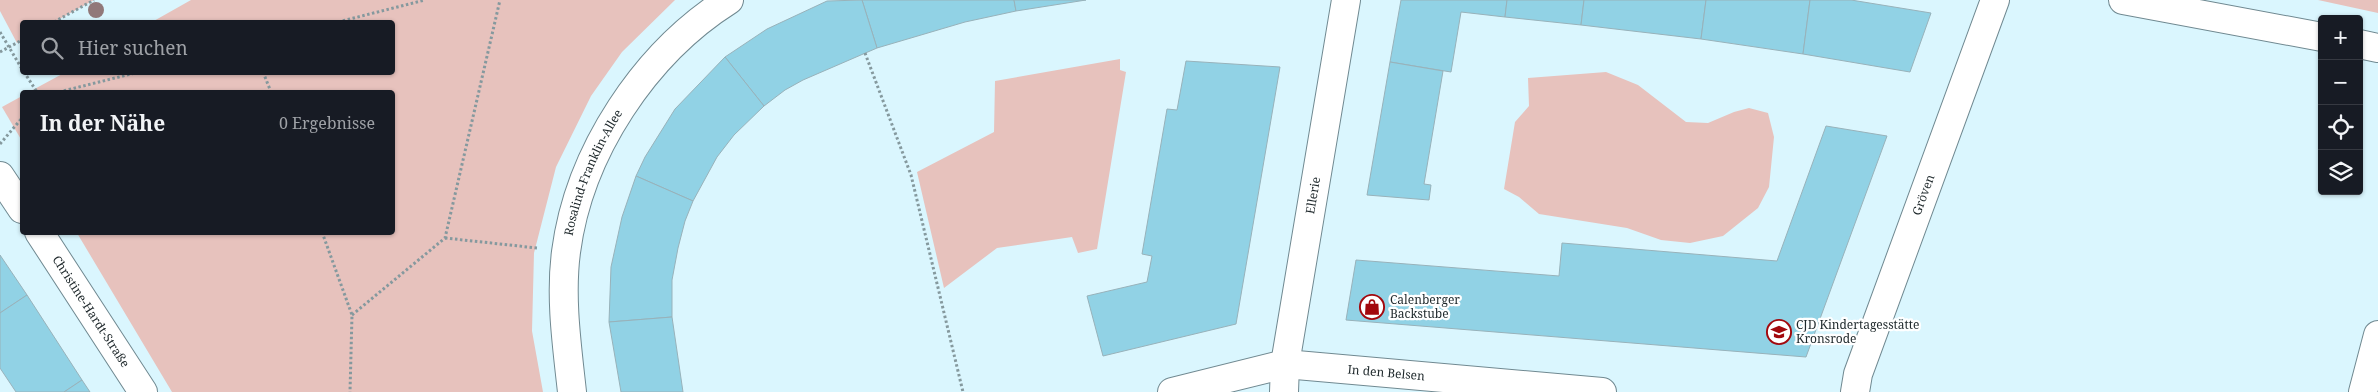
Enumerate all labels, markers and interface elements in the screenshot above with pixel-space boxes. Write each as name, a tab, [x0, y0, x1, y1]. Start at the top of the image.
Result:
map controls	[2318, 15, 2363, 195]
button: +	[2318, 15, 2363, 60]
search box	[20, 20, 395, 75]
icon: search	[38, 34, 66, 62]
text: Hier suchen	[78, 35, 188, 61]
button: −	[2318, 60, 2363, 105]
button: locate	[2318, 105, 2363, 150]
street label: Rosalind-Franklin-Allee	[560, 106, 626, 237]
text: In der Nähe	[40, 109, 165, 137]
text: 0 Ergebnisse	[279, 112, 375, 134]
button: layers	[2318, 150, 2363, 195]
street label: Gröven	[1908, 172, 1938, 217]
street label: Ellerie	[1301, 175, 1324, 215]
street label: Christine-Hardt-Straße	[49, 252, 134, 371]
place label: Calenberger Backstube	[1390, 291, 1460, 322]
shop icon: Calenberger Backstube	[1359, 294, 1385, 320]
place label: CJD Kindertagesstätte Kronsrode	[1796, 316, 1919, 347]
school or university icon: CJD Kindertagesstätte Kronsrode	[1766, 319, 1792, 345]
street label: In den Belsen	[1347, 361, 1426, 384]

